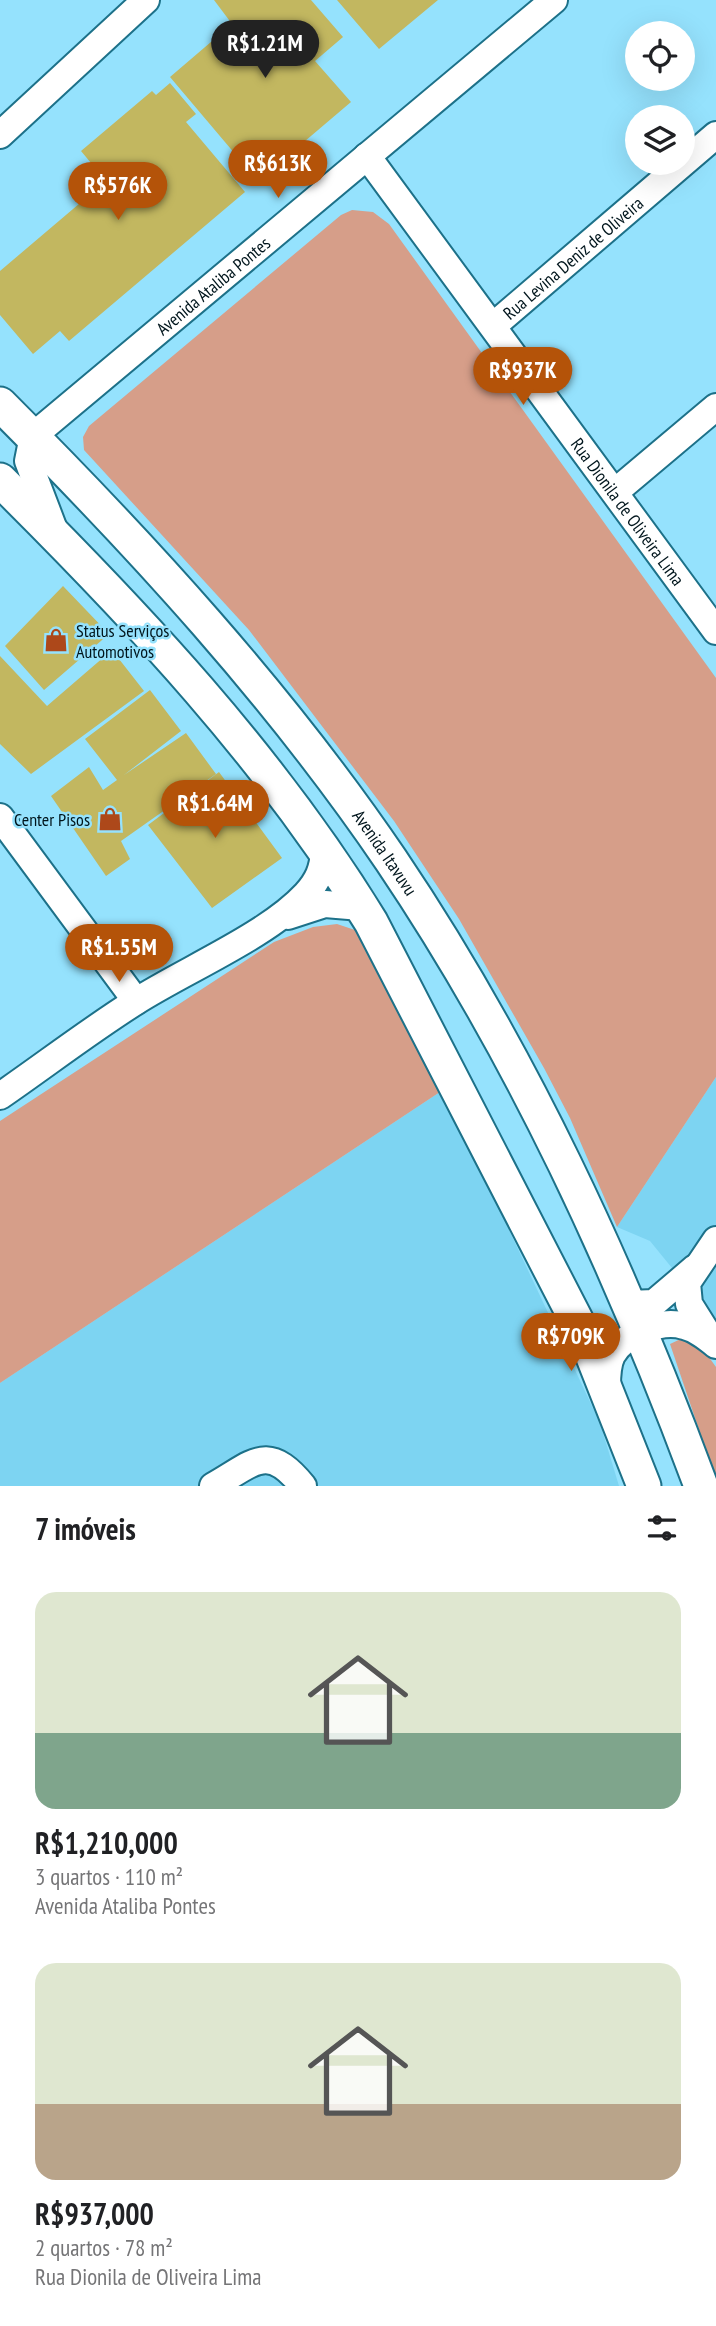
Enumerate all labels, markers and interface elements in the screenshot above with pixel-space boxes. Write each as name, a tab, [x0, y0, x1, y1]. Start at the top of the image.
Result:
pin: R$1.21M	[200, 20, 330, 80]
map controls	[625, 21, 695, 175]
button: locate	[625, 21, 695, 91]
text: R$1.21M	[227, 28, 303, 57]
button: layers	[625, 105, 695, 175]
pin: R$613K	[221, 140, 335, 200]
text: R$613K	[244, 148, 312, 177]
pin: R$576K	[61, 162, 175, 222]
text: R$576K	[84, 170, 152, 199]
street label: Rua Levina Deniz de Oliveira	[498, 191, 648, 324]
street label: Avenida Ataliba Pontes	[151, 231, 275, 340]
pin: R$937K	[466, 348, 580, 407]
text: R$937K	[489, 355, 557, 384]
street label: Rua Dionila de Oliveira Lima	[566, 433, 690, 590]
place label: Status Serviços Automotivos	[76, 619, 169, 663]
shop icon: Status Serviços Automotivos	[42, 626, 70, 654]
pin: R$1.64M	[150, 780, 280, 840]
text: R$1.64M	[177, 788, 253, 817]
shop icon: Center Pisos	[96, 805, 124, 833]
street label: Avenida Itavuvu	[348, 805, 423, 900]
place label: Center Pisos	[14, 808, 90, 831]
pin: R$1.55M	[54, 925, 184, 984]
text: R$1.55M	[81, 932, 157, 961]
pin: R$709K	[514, 1314, 628, 1373]
text: R$709K	[537, 1321, 605, 1350]
text: 7 imóveis	[35, 1509, 136, 1548]
icon: filters	[643, 1509, 681, 1547]
icon: home	[295, 1637, 421, 1763]
text: R$1,210,000	[35, 1823, 178, 1862]
text: 3 quartos · 110 m²	[35, 1862, 183, 1891]
text: Avenida Ataliba Pontes	[35, 1891, 216, 1920]
icon: home	[295, 2008, 421, 2134]
text: R$937,000	[35, 2194, 154, 2233]
text: 2 quartos · 78 m²	[35, 2233, 173, 2262]
text: Rua Dionila de Oliveira Lima	[35, 2262, 261, 2291]

